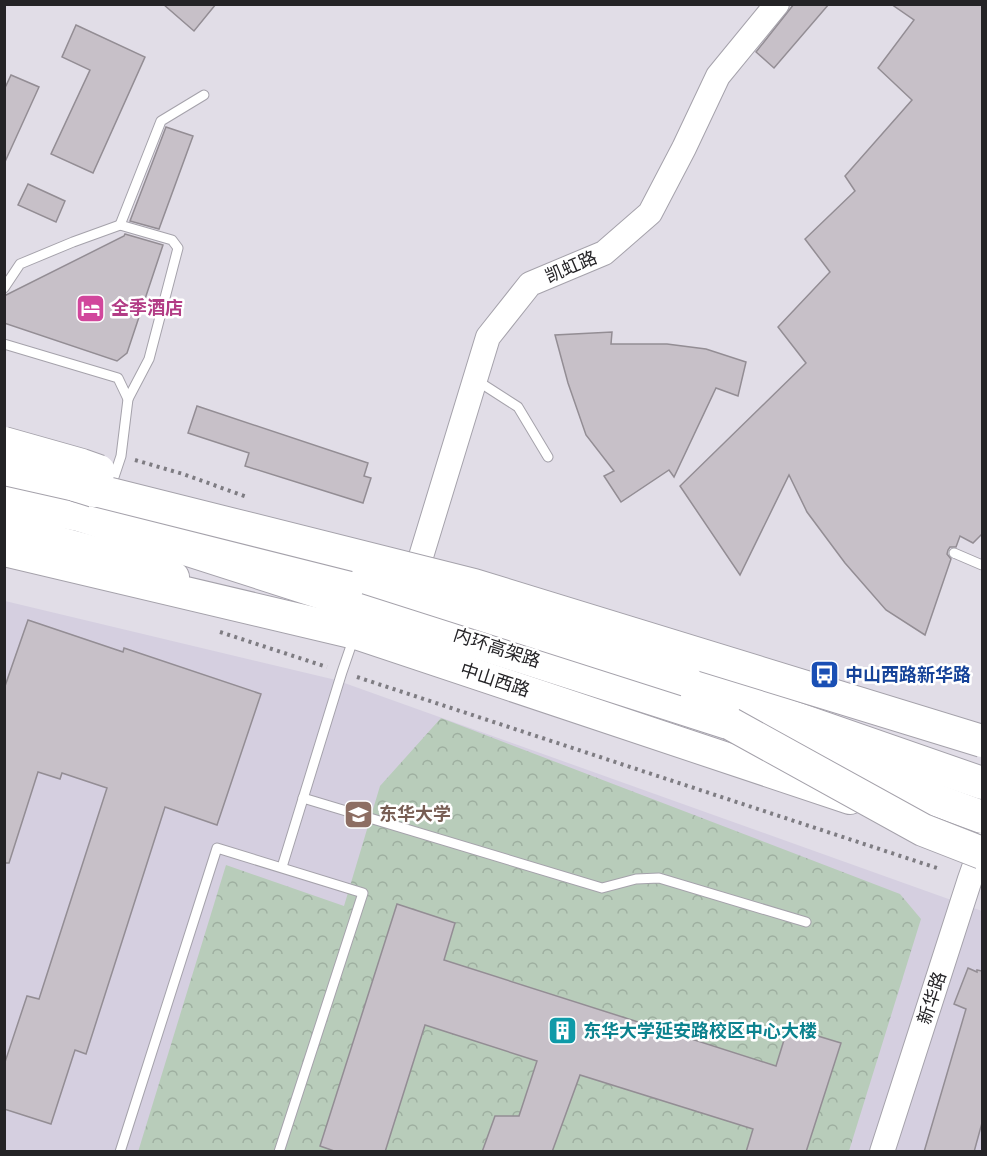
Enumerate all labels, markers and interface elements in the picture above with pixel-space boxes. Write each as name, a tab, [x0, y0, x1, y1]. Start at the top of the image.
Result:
street label: 凯虹路	[542, 246, 600, 288]
hotel icon: 全季酒店	[74, 292, 106, 324]
place label: 全季酒店	[111, 297, 183, 319]
street label: 内环高架路	[451, 624, 543, 672]
street label: 中山西路	[457, 658, 533, 702]
bus stop icon: 中山西路新华路	[808, 659, 840, 691]
place label: 中山西路新华路	[845, 664, 971, 686]
school or university icon: 东华大学	[342, 798, 374, 830]
place label: 东华大学	[379, 803, 451, 825]
street label: 新华路	[913, 969, 951, 1027]
building icon: 东华大学延安路校区中心大楼	[546, 1015, 578, 1047]
place label: 东华大学延安路校区中心大楼	[583, 1020, 817, 1042]

